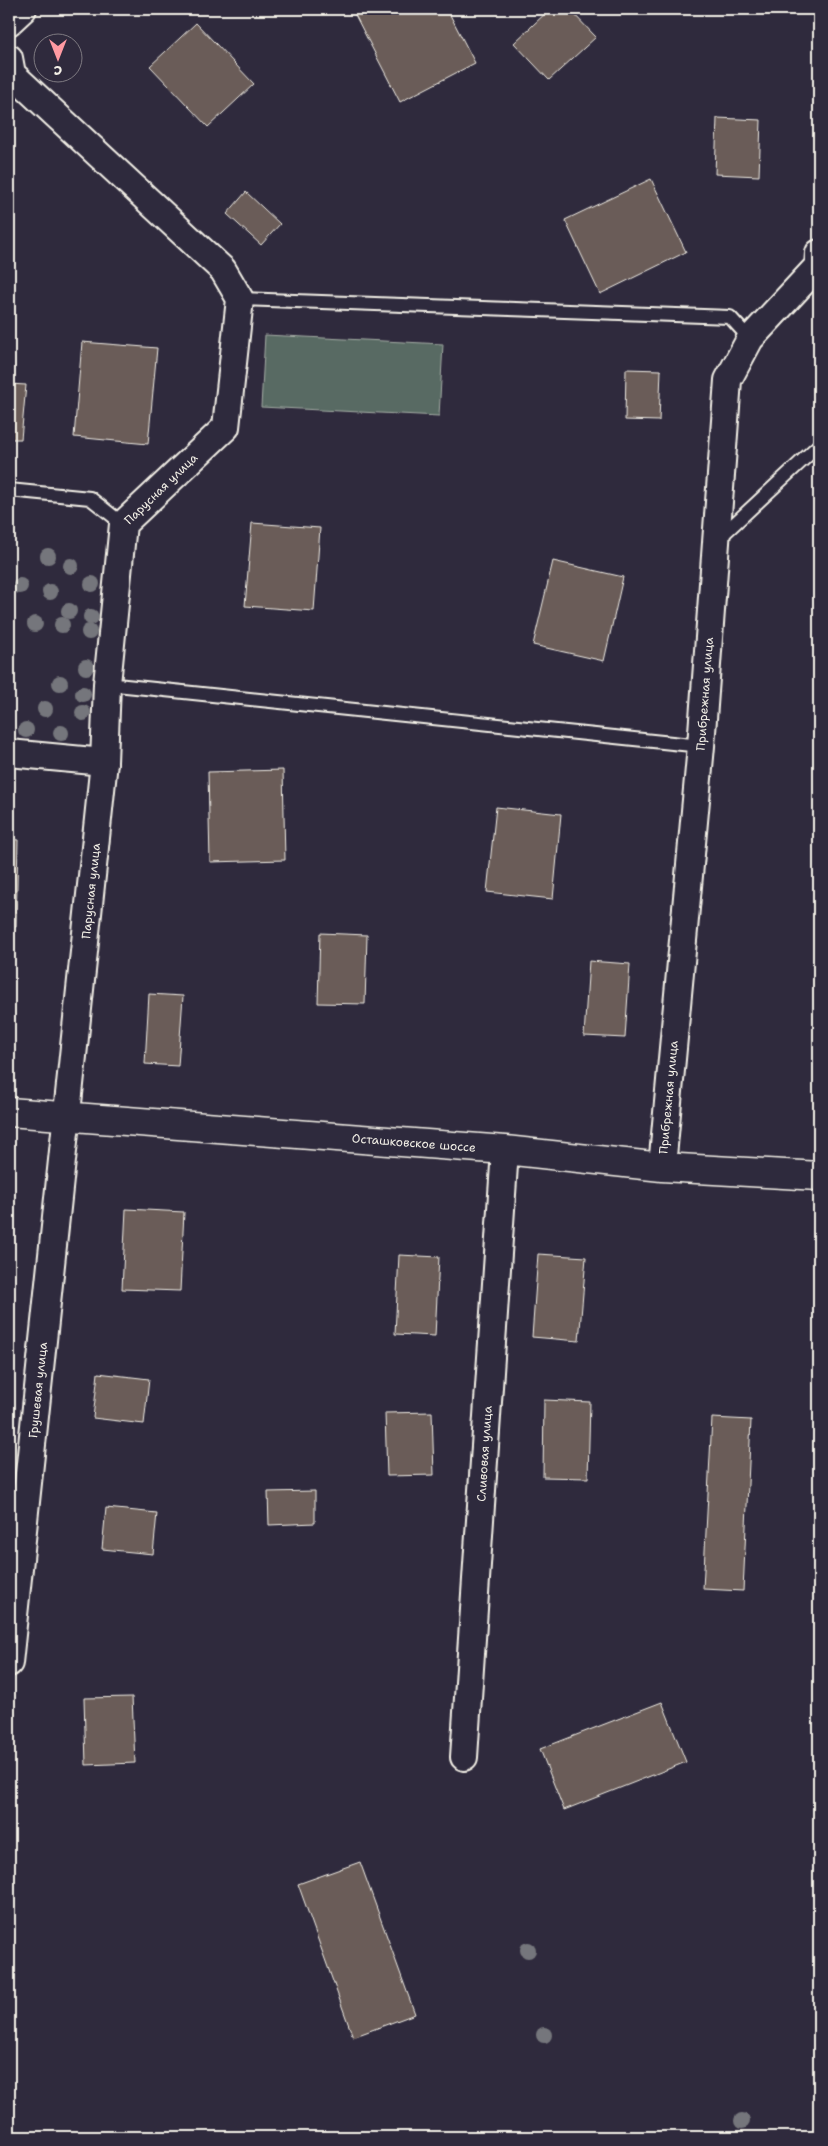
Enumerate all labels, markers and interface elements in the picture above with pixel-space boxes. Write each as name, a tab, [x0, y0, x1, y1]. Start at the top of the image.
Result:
north arrow	[32, 32, 82, 82]
text: С	[54, 62, 62, 80]
street label: Парусная улица	[121, 450, 201, 528]
street label: Прибрежная улица	[693, 636, 717, 751]
street label: Парусная улица	[78, 842, 104, 940]
street label: Прибрежная улица	[655, 1039, 682, 1155]
street label: Осташковское шоссе	[351, 1130, 477, 1156]
street label: Грушевая улица	[25, 1341, 51, 1439]
street label: Сливовая улица	[473, 1405, 496, 1502]

